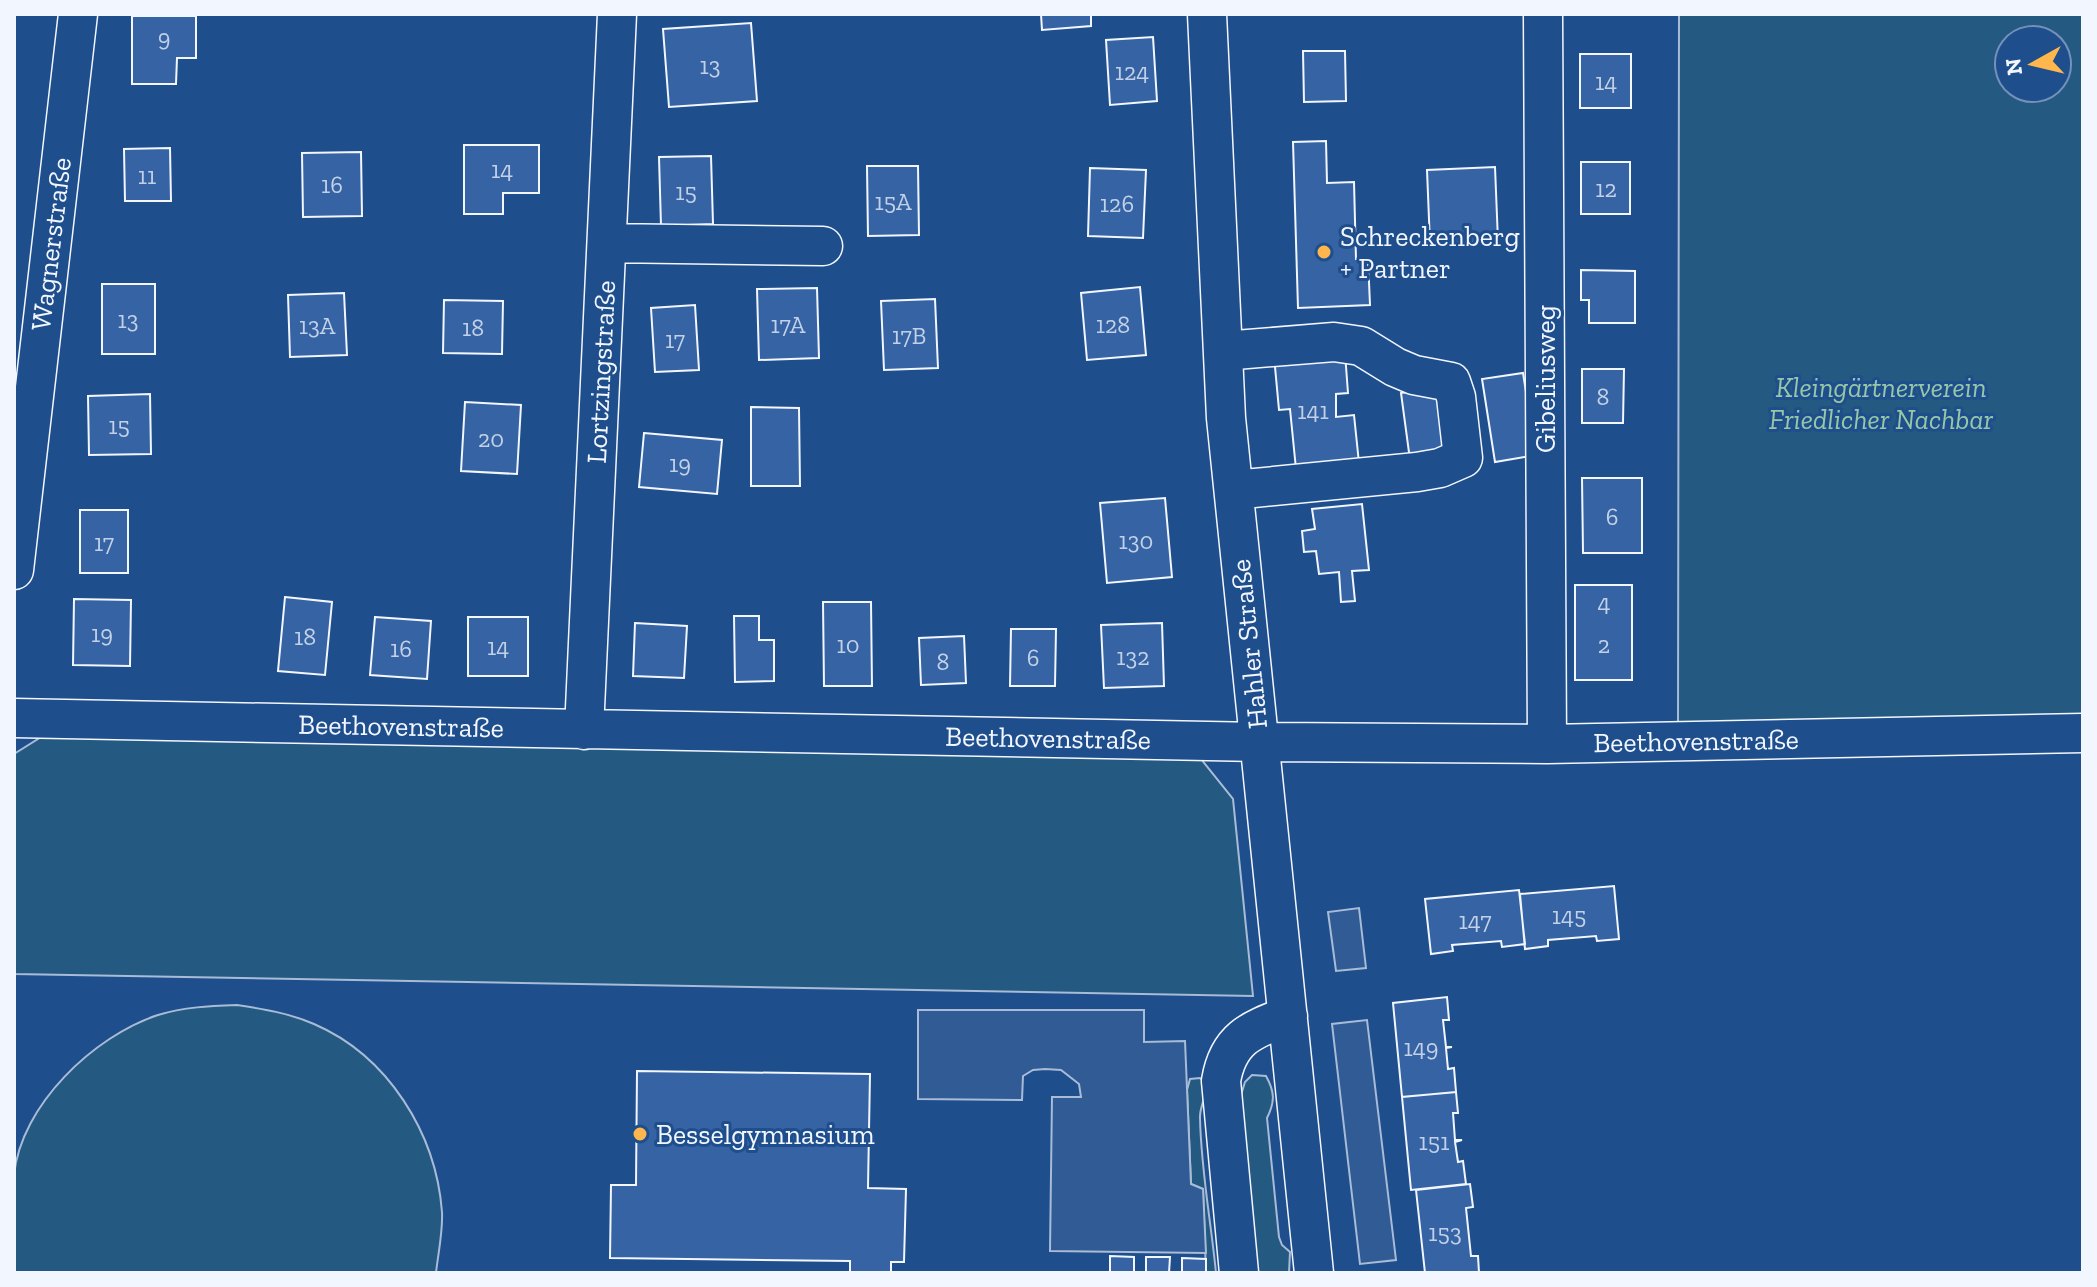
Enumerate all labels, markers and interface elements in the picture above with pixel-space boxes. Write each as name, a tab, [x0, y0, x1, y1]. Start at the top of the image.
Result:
house number: 9	[158, 23, 170, 52]
north arrow	[1993, 24, 2073, 104]
house number: 13	[700, 51, 720, 80]
text: N	[1999, 56, 2028, 77]
house number: 124	[1115, 57, 1149, 86]
house number: 14	[1595, 67, 1617, 96]
house number: 14	[491, 155, 513, 184]
street label: Wagnerstraße	[24, 156, 78, 332]
house number: 11	[138, 161, 156, 190]
house number: 16	[321, 170, 343, 199]
house number: 12	[1595, 174, 1617, 203]
house number: 15	[675, 177, 697, 206]
house number: 15A	[874, 187, 912, 216]
house number: 126	[1100, 189, 1134, 218]
place label: Schreckenberg + Partner	[1340, 220, 1520, 285]
marker: Schreckenberg + Partner	[1315, 243, 1333, 261]
street label: Lortzingstraße	[580, 280, 622, 464]
house number: 13	[118, 305, 138, 334]
street label: Gibeliusweg	[1529, 305, 1562, 453]
house number: 17A	[771, 310, 806, 339]
house number: 128	[1096, 310, 1130, 339]
house number: 13A	[299, 311, 336, 340]
house number: 18	[462, 313, 484, 342]
house number: 17B	[892, 321, 926, 350]
house number: 17	[665, 325, 685, 354]
park label: Kleingärtnerverein Friedlicher Nachbar	[1769, 371, 1994, 436]
house number: 8	[1597, 382, 1609, 411]
house number: 141	[1297, 396, 1329, 425]
house number: 15	[108, 411, 130, 440]
house number: 20	[478, 424, 504, 453]
house number: 19	[669, 449, 691, 478]
house number: 6	[1606, 502, 1618, 531]
house number: 130	[1119, 526, 1153, 555]
house number: 17	[94, 528, 114, 557]
street label: Hahler Straße	[1224, 558, 1274, 730]
house number: 4	[1598, 588, 1611, 617]
house number: 19	[91, 619, 113, 648]
house number: 18	[294, 622, 316, 651]
house number: 10	[836, 630, 860, 659]
house number: 2	[1598, 630, 1610, 659]
house number: 14	[487, 632, 509, 661]
house number: 16	[390, 634, 412, 663]
house number: 132	[1116, 642, 1150, 671]
house number: 6	[1027, 643, 1039, 672]
house number: 8	[937, 647, 949, 676]
street label: Beethovenstraße	[298, 708, 504, 744]
street label: Beethovenstraße	[945, 720, 1151, 756]
street label: Beethovenstraße	[1593, 723, 1799, 759]
house number: 145	[1552, 901, 1586, 930]
house number: 147	[1458, 906, 1492, 935]
house number: 149	[1404, 1033, 1438, 1062]
place label: Besselgymnasium	[656, 1118, 875, 1151]
marker: Besselgymnasium	[631, 1125, 649, 1143]
house number: 151	[1419, 1127, 1449, 1156]
house number: 153	[1428, 1218, 1462, 1247]

